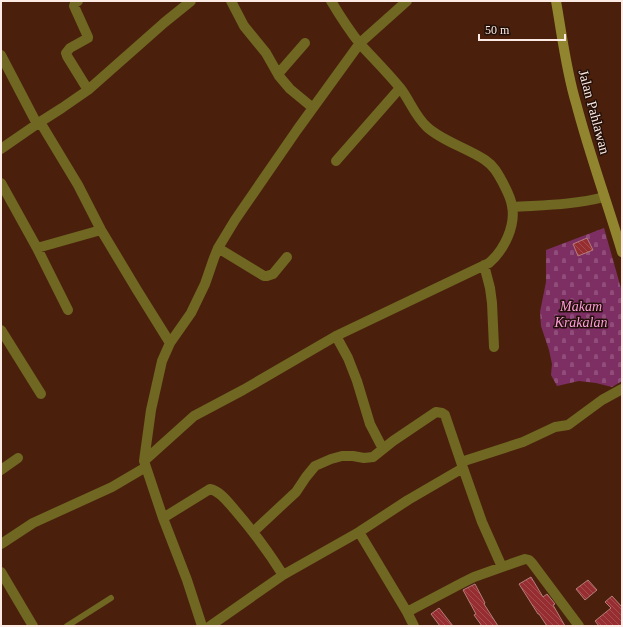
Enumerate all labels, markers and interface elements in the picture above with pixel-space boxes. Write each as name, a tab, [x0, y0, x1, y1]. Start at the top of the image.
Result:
scale bar	[479, 16, 565, 42]
text: 50 m	[485, 23, 510, 37]
street label: Jalan Pahlawan	[576, 68, 612, 156]
park label: Makam Krakalan	[554, 299, 607, 330]

